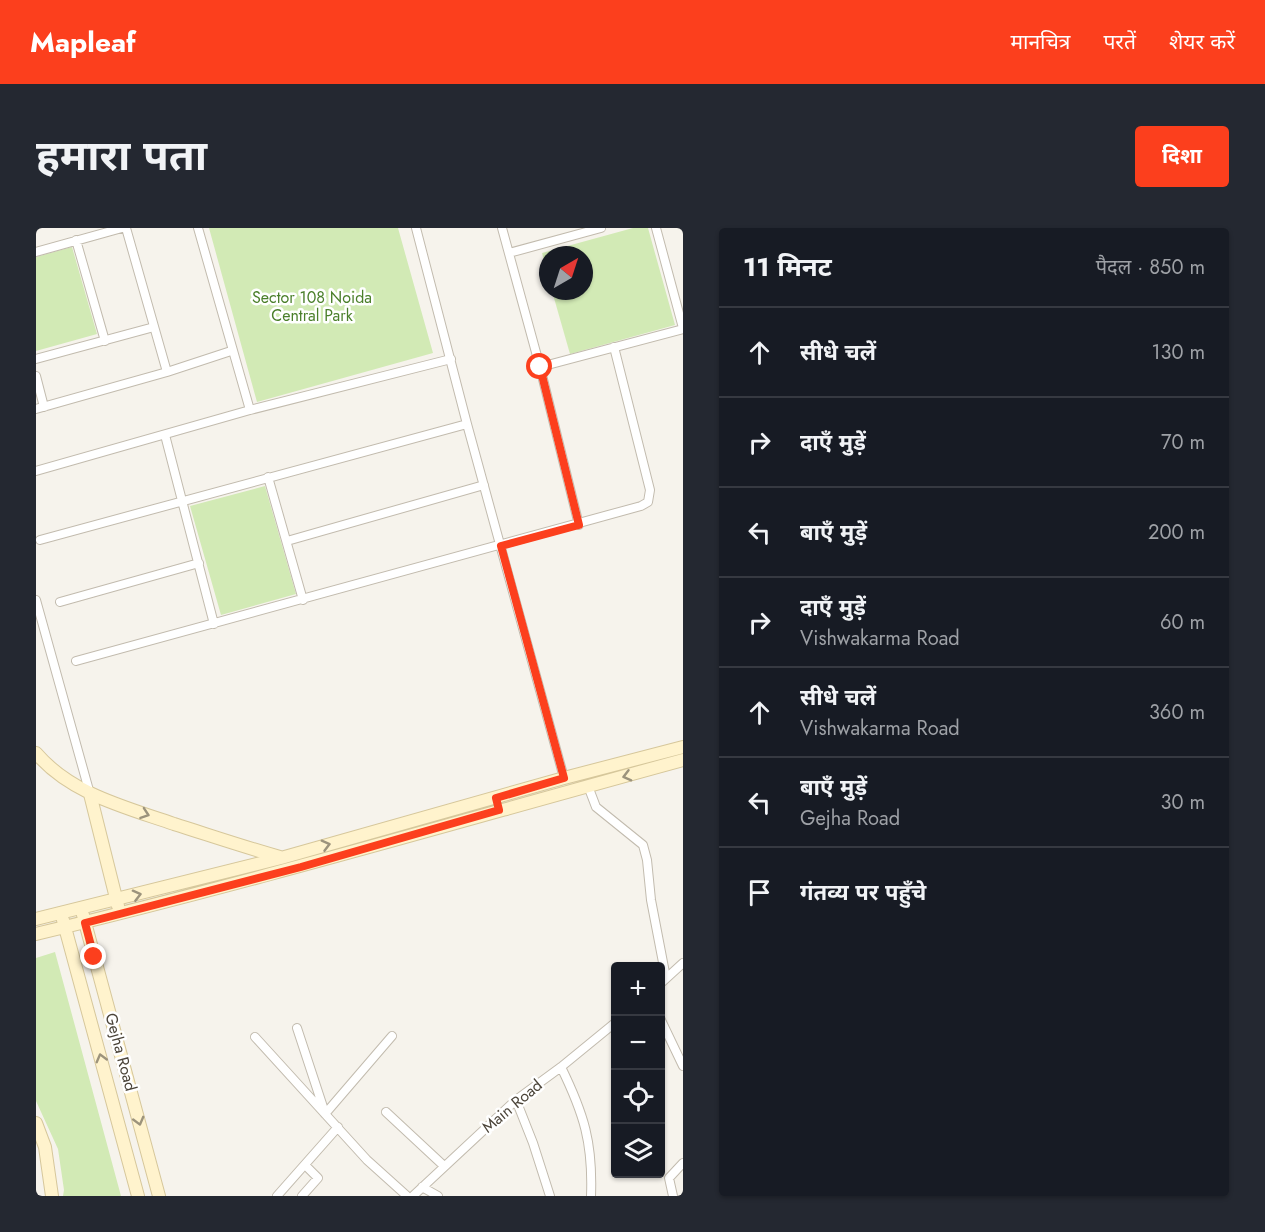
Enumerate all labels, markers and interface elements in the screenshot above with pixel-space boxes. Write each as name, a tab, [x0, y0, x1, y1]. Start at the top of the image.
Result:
text: Mapleaf	[30, 22, 136, 63]
text: मानचित्र	[1010, 27, 1070, 57]
text: परतें	[1103, 27, 1136, 57]
text: शेयर करें	[1169, 27, 1235, 57]
text: हमारा पता	[36, 125, 207, 186]
button: दिशा	[1135, 126, 1229, 187]
north arrow	[539, 246, 593, 300]
text: 11 मिनट	[743, 248, 832, 286]
text: पैदल · 850 m	[1096, 253, 1205, 282]
park label: Sector 108 Noida Central Park	[252, 286, 372, 327]
icon: ahead	[743, 336, 776, 369]
text: सीधे चलें	[800, 336, 876, 368]
text: 130 m	[1151, 338, 1205, 367]
route start	[526, 353, 552, 379]
icon: right	[743, 426, 776, 459]
text: दाएँ मुड़ें	[800, 426, 866, 458]
text: 70 m	[1161, 428, 1205, 457]
icon: left	[743, 516, 776, 549]
text: बाएँ मुड़ें	[800, 516, 867, 548]
text: 200 m	[1148, 518, 1205, 547]
text: दाएँ मुड़ें	[800, 591, 866, 623]
icon: right	[743, 606, 776, 639]
text: 60 m	[1160, 608, 1205, 637]
text: Vishwakarma Road	[800, 624, 960, 653]
text: सीधे चलें	[800, 681, 876, 713]
icon: ahead	[743, 696, 776, 729]
text: 360 m	[1149, 698, 1205, 727]
text: Vishwakarma Road	[800, 714, 960, 743]
one-way arrow	[622, 768, 632, 781]
text: बाएँ मुड़ें	[800, 771, 867, 803]
icon: left	[743, 786, 776, 819]
text: 30 m	[1160, 788, 1205, 817]
text: Gejha Road	[800, 804, 900, 833]
one-way arrow	[139, 806, 150, 819]
one-way arrow	[321, 840, 331, 853]
icon: arrive	[743, 876, 776, 909]
text: गंतव्य पर पहुँचे	[800, 876, 926, 908]
one-way arrow	[132, 889, 142, 902]
route end	[80, 943, 106, 969]
map controls	[611, 962, 665, 1178]
button: +	[611, 962, 665, 1016]
street label: Gejha Road	[100, 1010, 142, 1094]
button: −	[611, 1016, 665, 1070]
one-way arrow	[95, 1054, 108, 1064]
button: locate	[611, 1070, 665, 1124]
street label: Main Road	[477, 1074, 547, 1138]
one-way arrow	[132, 1116, 145, 1126]
button: layers	[611, 1124, 665, 1178]

